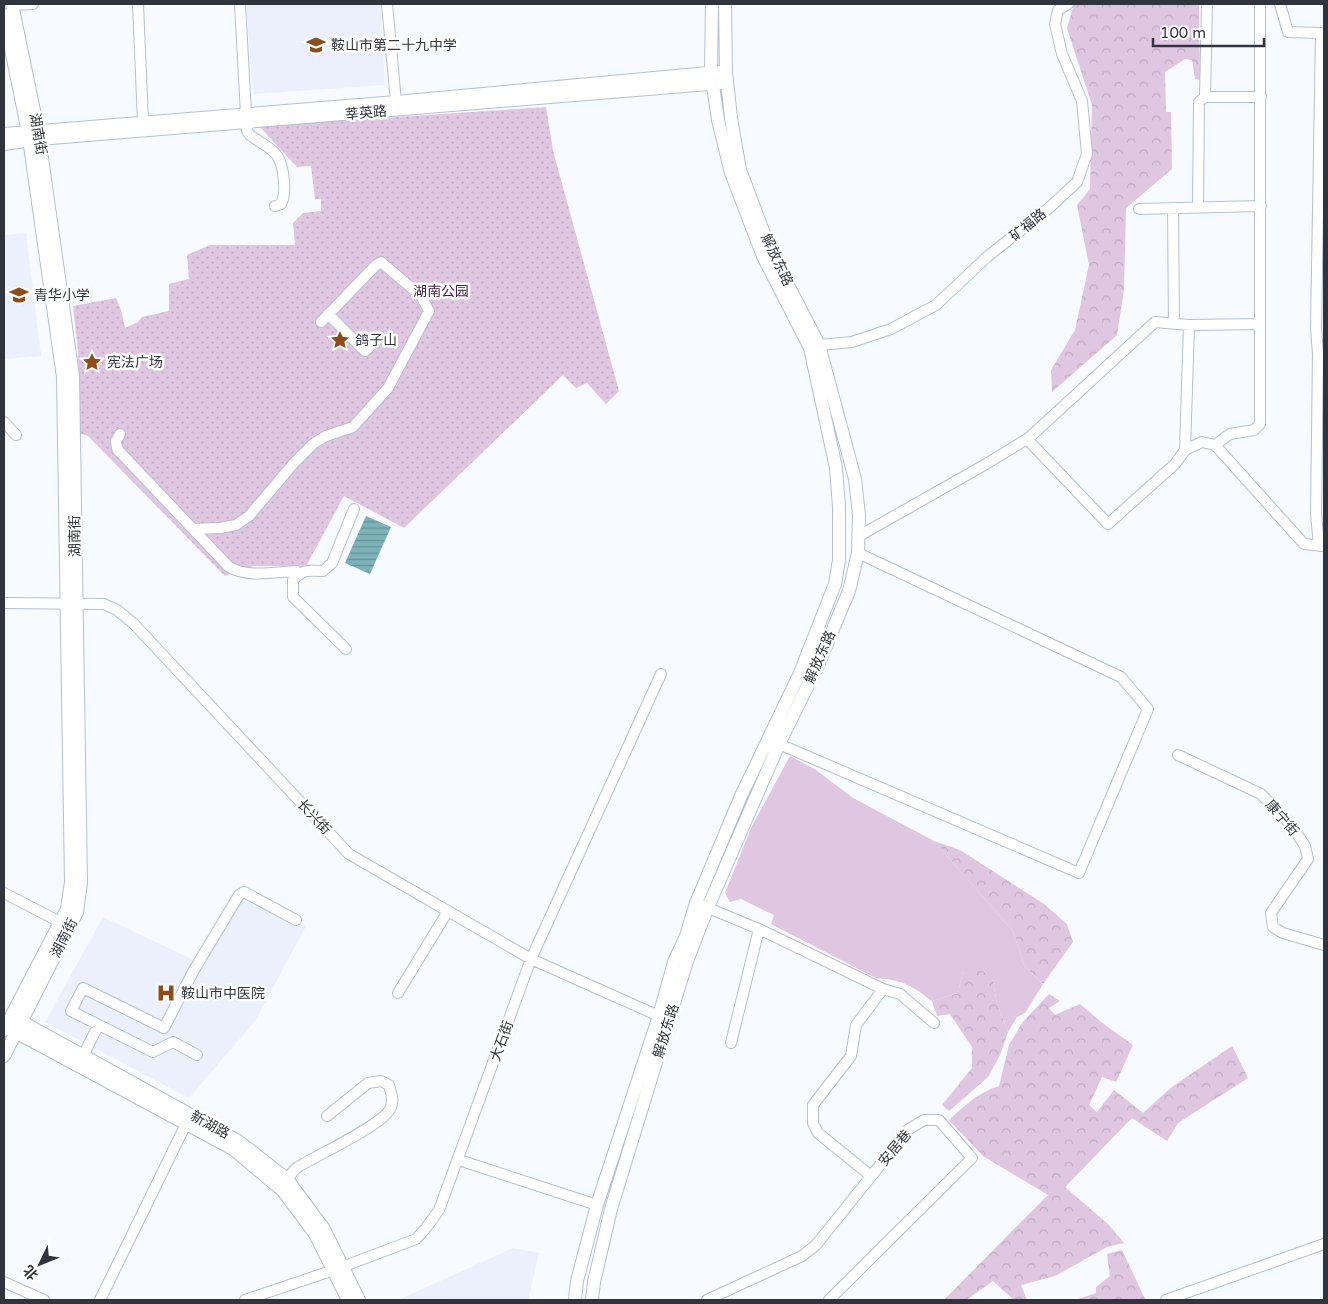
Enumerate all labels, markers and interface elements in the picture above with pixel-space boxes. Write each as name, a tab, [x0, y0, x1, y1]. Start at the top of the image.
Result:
scale bar	[1153, 15, 1264, 47]
text: 100 m	[1160, 24, 1206, 42]
school or university icon: 鞍山市第二十九中学	[305, 34, 327, 56]
place label: 鞍山市第二十九中学	[331, 37, 457, 54]
street label: 莘英路	[344, 103, 388, 123]
street label: 湖南街	[26, 112, 50, 156]
street label: 矿福路	[1006, 205, 1050, 245]
street label: 解放东路	[757, 231, 797, 289]
park label: 湖南公园	[413, 283, 469, 300]
school or university icon: 青华小学	[8, 284, 30, 306]
place label: 青华小学	[34, 287, 90, 304]
place icon: 鸽子山	[329, 329, 351, 351]
place label: 鸽子山	[355, 332, 397, 349]
place icon: 宪法广场	[81, 351, 103, 373]
place label: 宪法广场	[107, 354, 163, 371]
street label: 湖南街	[66, 515, 84, 557]
street label: 解放东路	[801, 628, 839, 686]
street label: 长兴街	[293, 796, 335, 838]
street label: 康宁街	[1262, 797, 1302, 839]
street label: 湖南街	[47, 915, 81, 961]
hospital icon: 鞍山市中医院	[155, 982, 177, 1004]
place label: 鞍山市中医院	[181, 985, 265, 1002]
street label: 解放东路	[650, 1002, 682, 1060]
street label: 大石街	[487, 1018, 517, 1064]
street label: 新湖路	[188, 1107, 232, 1143]
street label: 安居巷	[875, 1126, 915, 1170]
north arrow	[15, 1239, 65, 1289]
text: 北	[20, 1262, 42, 1283]

